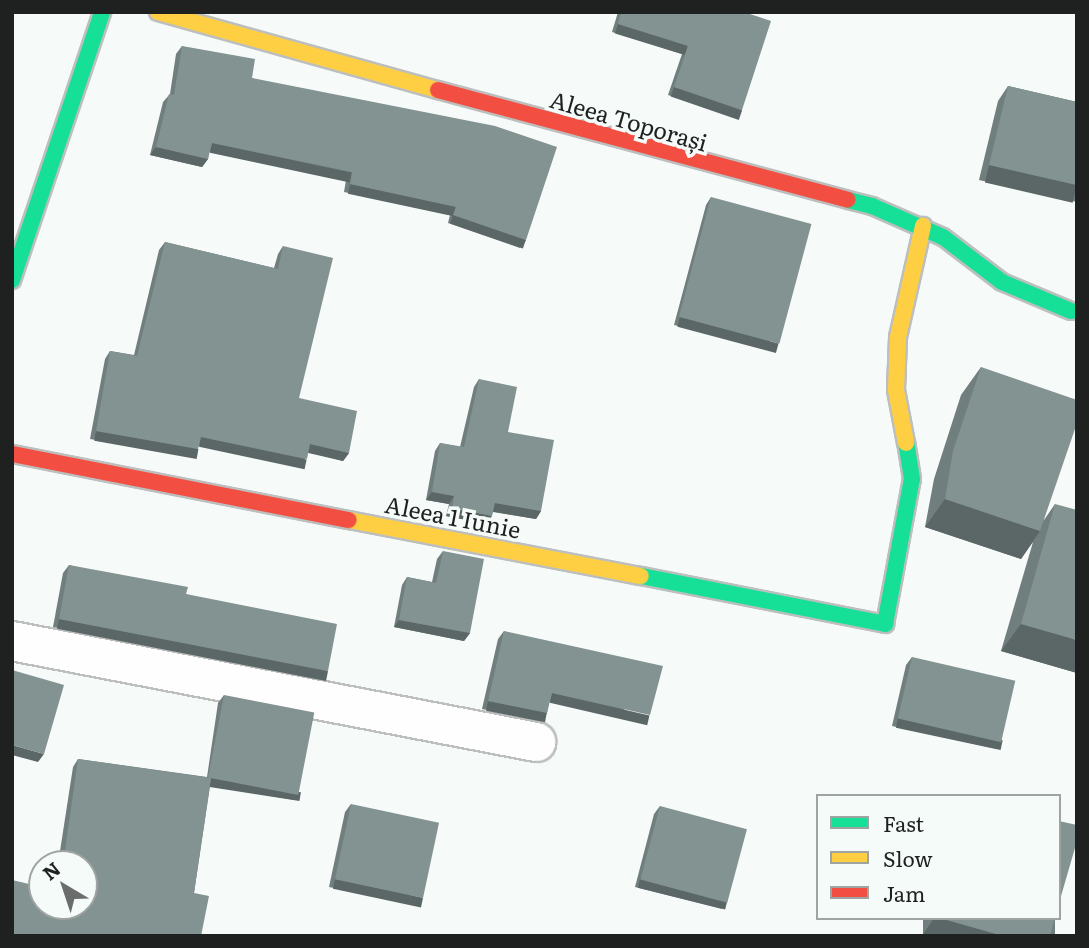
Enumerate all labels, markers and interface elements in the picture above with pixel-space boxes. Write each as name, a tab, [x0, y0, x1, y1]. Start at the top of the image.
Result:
street label: Aleea Toporași	[547, 84, 711, 156]
street label: Aleea 1 Iunie	[383, 489, 523, 543]
legend	[816, 794, 1061, 920]
text: Fast	[883, 807, 924, 838]
text: Slow	[883, 842, 933, 873]
north arrow	[28, 850, 98, 920]
text: N	[36, 854, 66, 886]
text: Jam	[883, 877, 925, 908]

